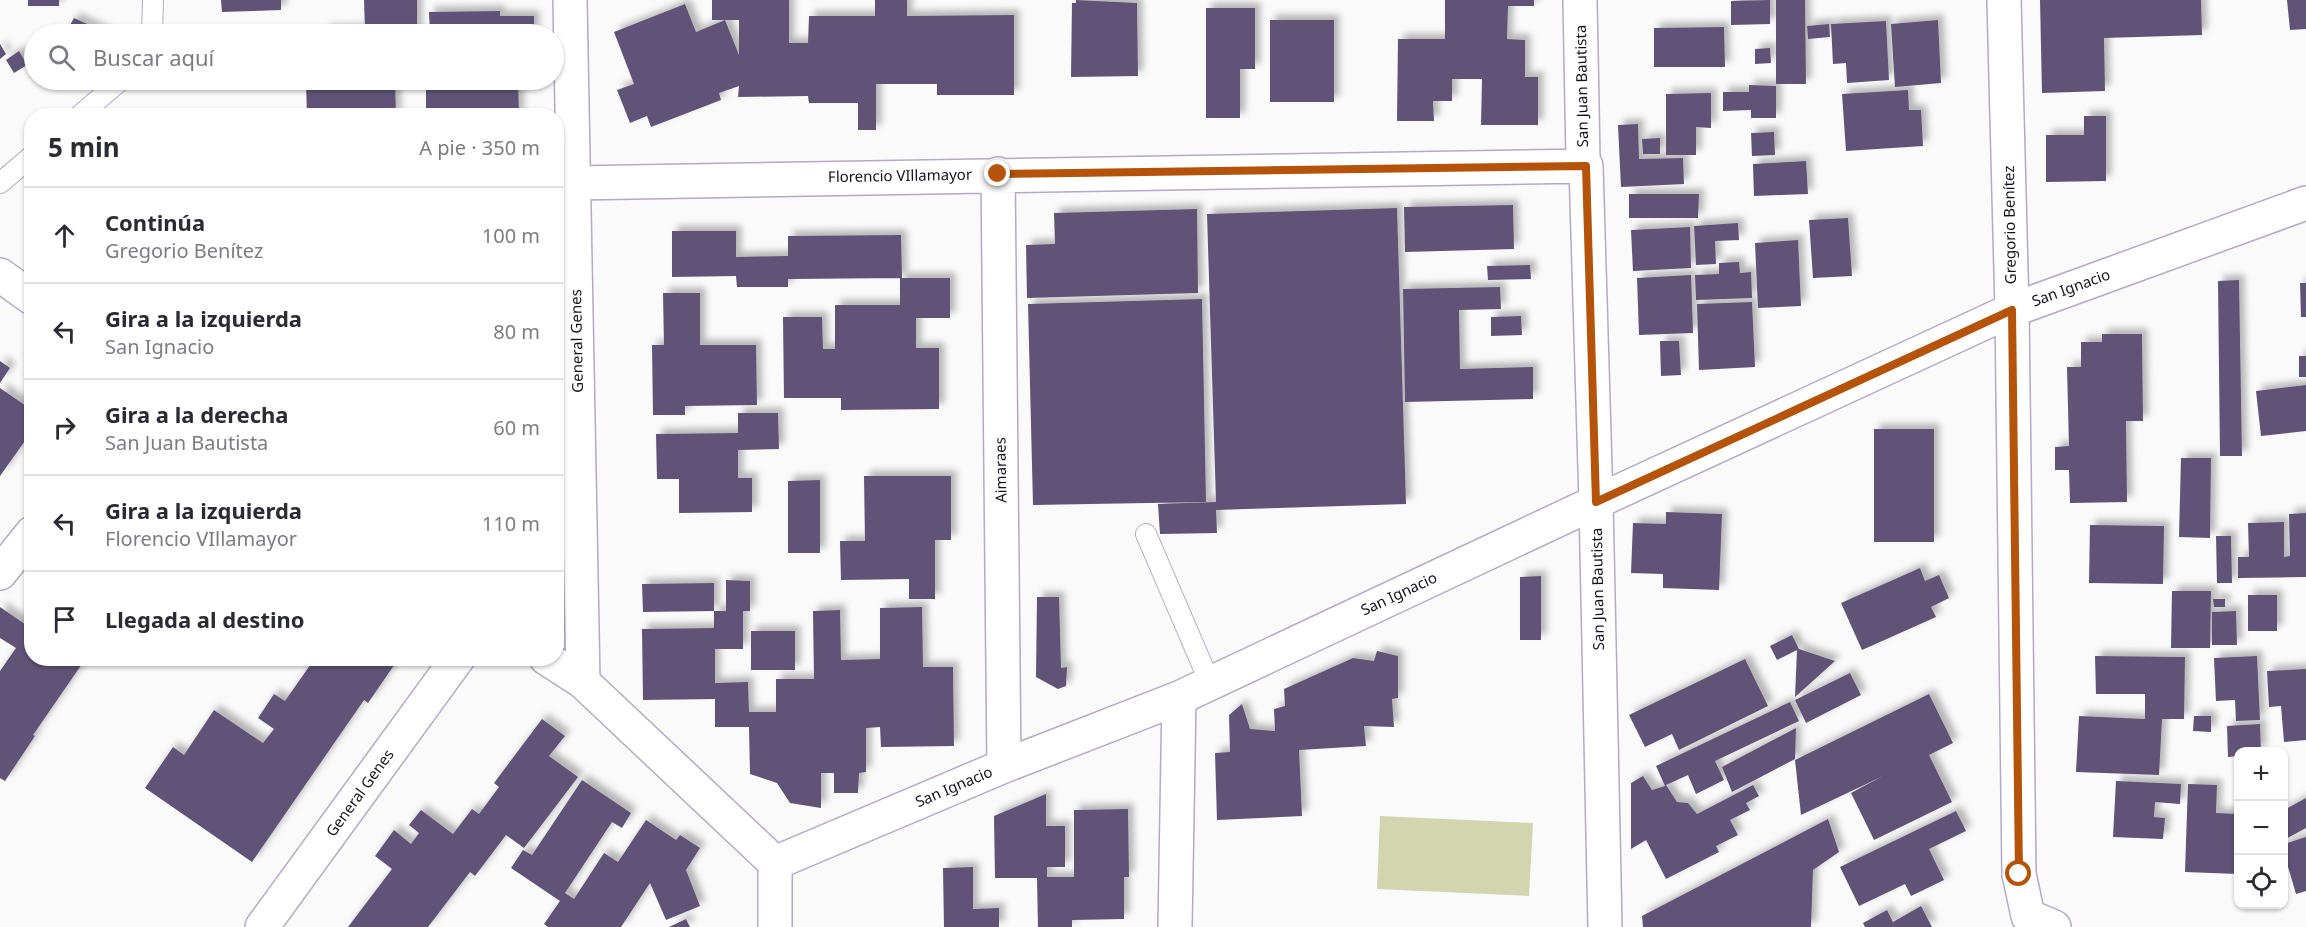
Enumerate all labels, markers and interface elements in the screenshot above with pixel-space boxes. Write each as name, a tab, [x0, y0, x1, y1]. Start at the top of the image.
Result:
search box	[24, 24, 564, 90]
street label: San Juan Bautista	[1570, 25, 1592, 147]
icon: search	[45, 41, 78, 74]
text: Buscar aquí	[93, 42, 214, 72]
text: 5 min	[48, 129, 120, 165]
text: A pie · 350 m	[419, 134, 540, 161]
route end	[984, 160, 1010, 186]
street label: Florencio VIllamayor	[828, 164, 972, 186]
street label: Gregorio Benítez	[1998, 165, 2020, 285]
text: Continúa	[105, 207, 205, 237]
icon: ahead	[48, 219, 81, 252]
text: 100 m	[482, 222, 540, 249]
text: Gregorio Benítez	[105, 237, 263, 264]
street label: San Ignacio	[2029, 264, 2113, 310]
street label: General Genes	[565, 289, 587, 393]
text: Gira a la izquierda	[105, 303, 302, 333]
icon: left	[48, 315, 81, 348]
text: 80 m	[493, 318, 540, 345]
text: San Ignacio	[105, 333, 214, 360]
text: Gira a la derecha	[105, 399, 289, 429]
icon: right	[48, 411, 81, 444]
text: 60 m	[493, 414, 540, 441]
text: San Juan Bautista	[105, 429, 268, 456]
street label: Aimaraes	[989, 437, 1011, 503]
text: Gira a la izquierda	[105, 495, 302, 525]
icon: left	[48, 507, 81, 540]
text: 110 m	[482, 510, 540, 537]
text: Florencio VIllamayor	[105, 525, 297, 552]
street label: San Juan Bautista	[1586, 528, 1608, 650]
street label: San Ignacio	[1357, 567, 1440, 619]
icon: arrive	[48, 603, 81, 636]
text: Llegada al destino	[105, 604, 305, 634]
street label: General Genes	[321, 745, 398, 840]
map controls	[2234, 747, 2288, 909]
button: +	[2234, 747, 2288, 801]
street label: San Ignacio	[912, 761, 995, 811]
button: −	[2234, 801, 2288, 855]
button: locate	[2234, 855, 2288, 909]
route start	[2005, 860, 2031, 886]

